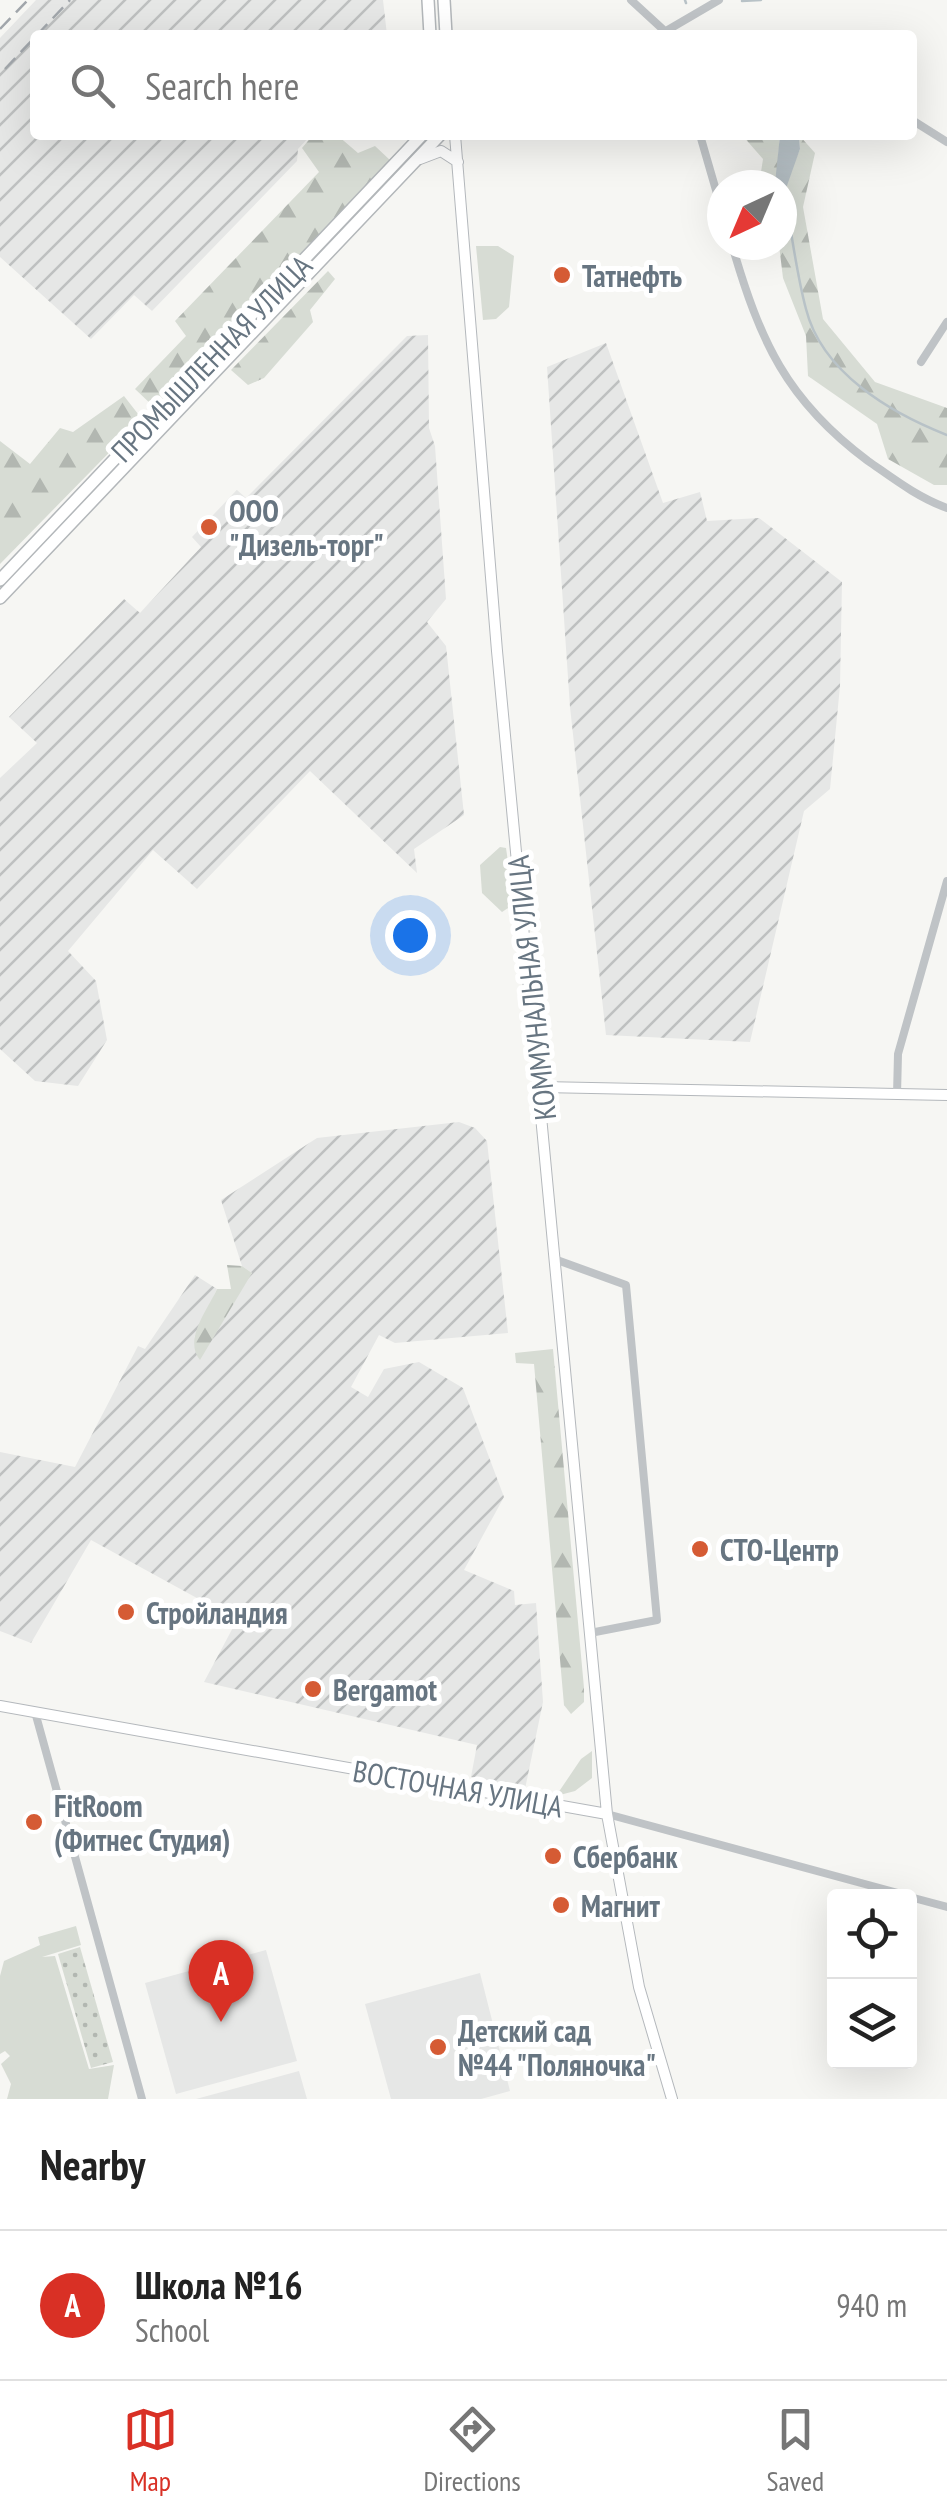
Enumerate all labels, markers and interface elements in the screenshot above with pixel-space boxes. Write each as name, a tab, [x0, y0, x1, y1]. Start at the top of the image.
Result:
search box	[30, 30, 917, 140]
icon: search	[65, 58, 120, 113]
text: Search here	[145, 61, 299, 110]
north arrow	[707, 170, 797, 260]
street label: ПРОМЫШЛЕННАЯ УЛИЦА	[102, 246, 320, 470]
place label: Татнефть	[582, 256, 682, 295]
marker: Татнефть	[551, 264, 573, 286]
place label: ООО "Дизель-торг"	[229, 491, 384, 564]
marker: ООО "Дизель-торг"	[198, 516, 220, 538]
street label: КОММУНАЛЬНАЯ УЛИЦА	[498, 853, 564, 1122]
your location	[385, 910, 436, 961]
place label: СТО-Центр	[720, 1530, 839, 1569]
marker: СТО-Центр	[689, 1538, 711, 1560]
place label: Стройландия	[146, 1593, 288, 1632]
marker: Стройландия	[115, 1601, 137, 1623]
place label: Bergamot	[333, 1670, 437, 1709]
marker: Bergamot	[302, 1678, 324, 1700]
street label: ВОСТОЧНАЯ УЛИЦА	[350, 1750, 567, 1826]
place label: FitRoom (Фитнес Студия)	[54, 1786, 230, 1859]
marker: FitRoom (Фитнес Студия)	[23, 1811, 45, 1833]
place label: Сбербанк	[573, 1837, 678, 1876]
marker: Сбербанк	[542, 1845, 564, 1867]
place label: Магнит	[581, 1886, 660, 1925]
map controls	[827, 1889, 917, 2069]
button: locate	[827, 1889, 917, 1979]
marker: Магнит	[550, 1894, 572, 1916]
pin: A	[188, 1940, 254, 2022]
button: layers	[827, 1979, 917, 2069]
place label: Детский сад №44 "Поляночка"	[458, 2011, 656, 2084]
marker: Детский сад №44 "Поляночка"	[427, 2036, 449, 2058]
text: Nearby	[40, 2137, 145, 2192]
text: Школа №16	[135, 2260, 303, 2309]
text: A	[64, 2284, 81, 2326]
text: 940 m	[836, 2284, 907, 2326]
text: School	[135, 2309, 209, 2351]
tab: Map	[123, 2402, 178, 2499]
tab: Directions	[423, 2402, 521, 2499]
tab: Saved	[766, 2402, 824, 2499]

